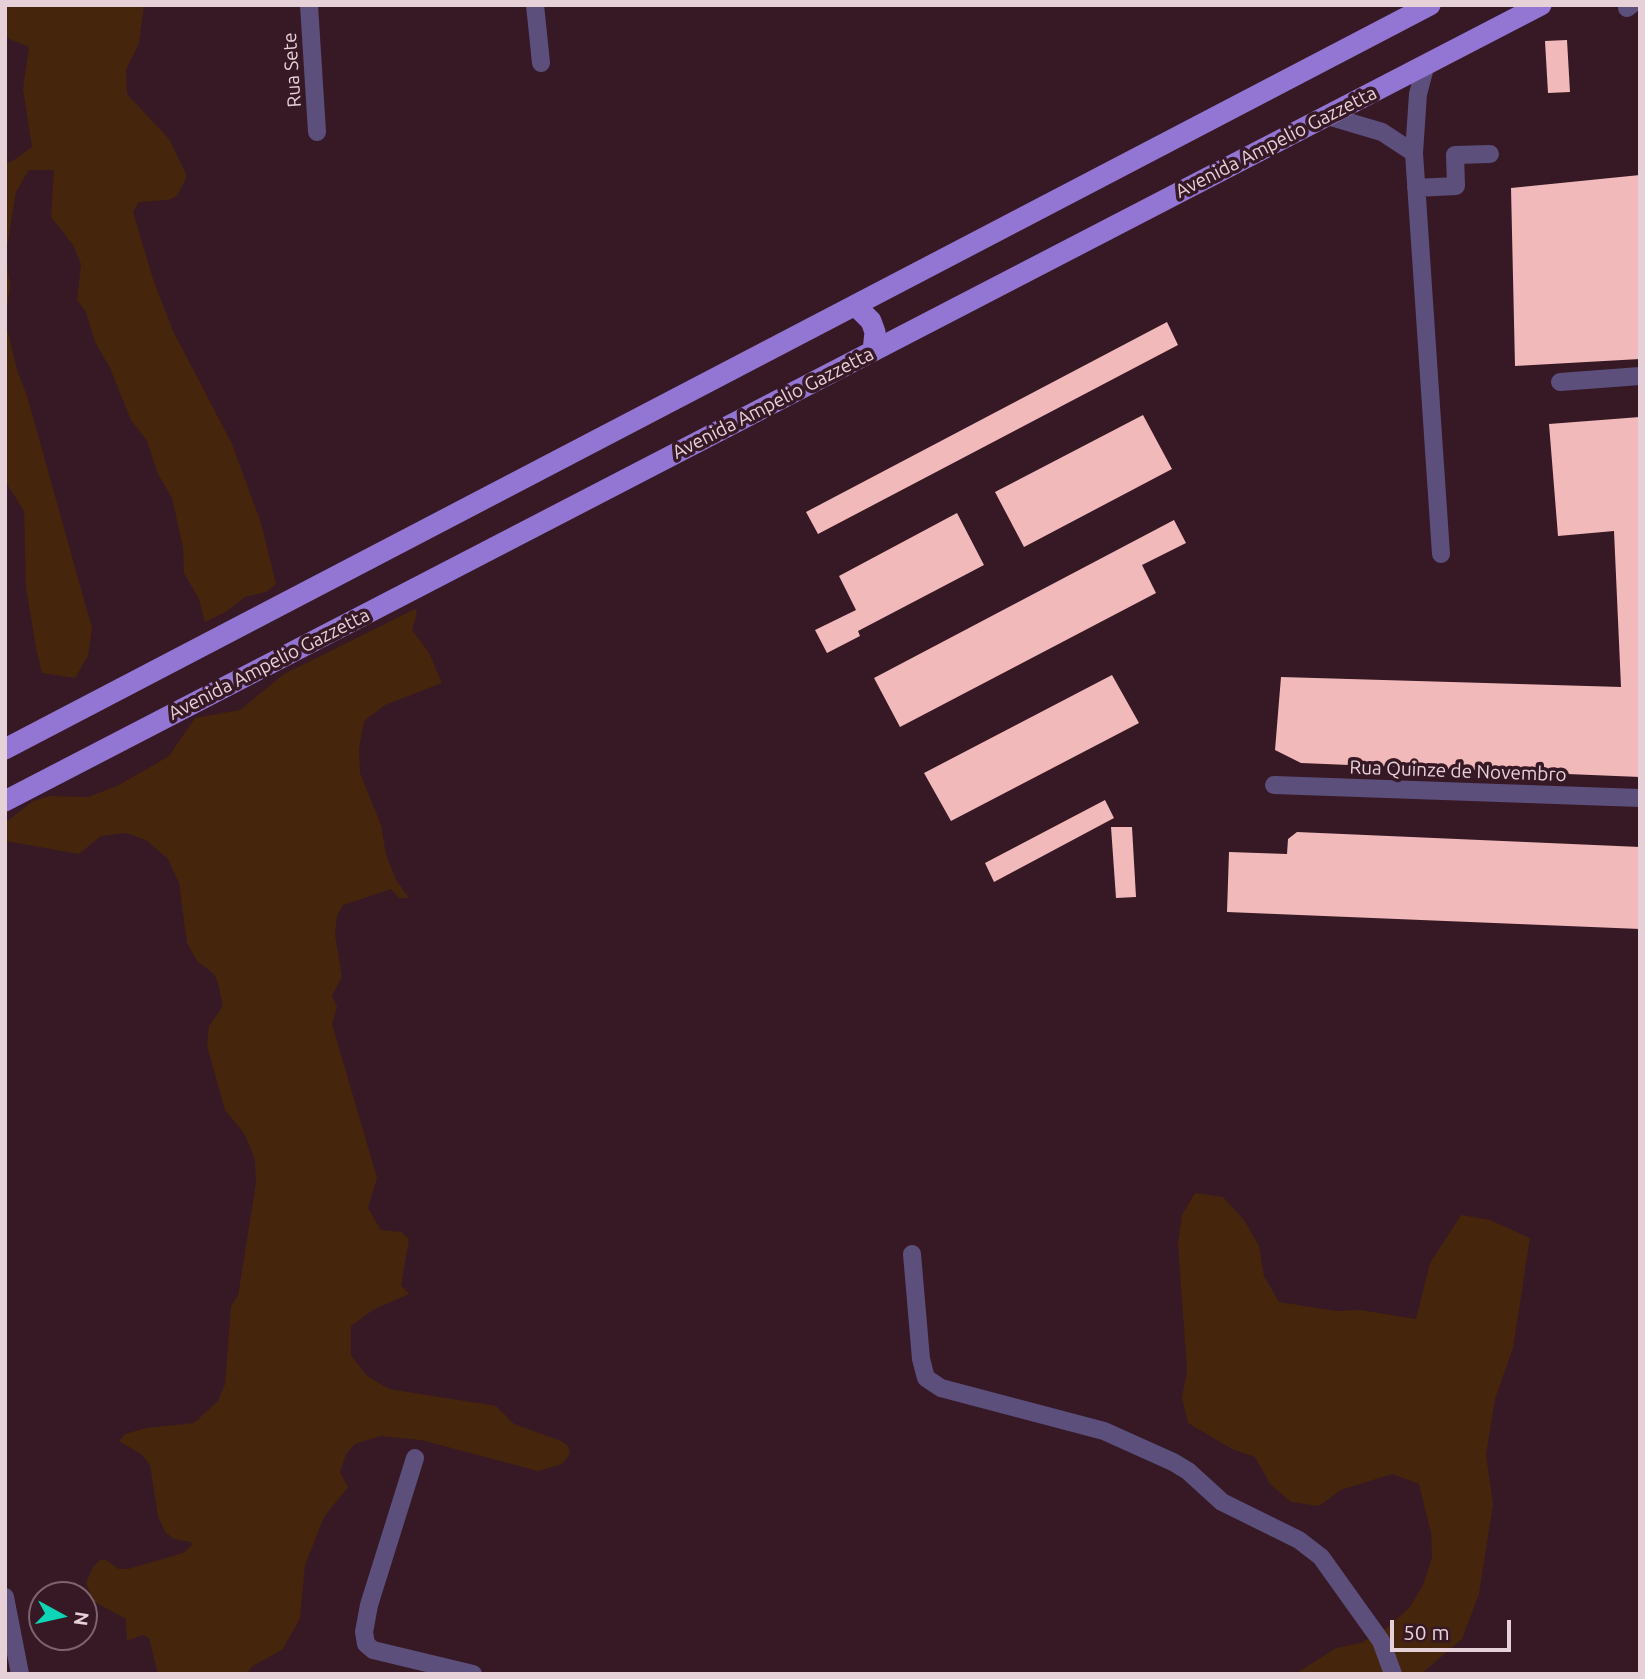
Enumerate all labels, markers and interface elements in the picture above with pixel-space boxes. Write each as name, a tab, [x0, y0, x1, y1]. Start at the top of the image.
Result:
street label: Rua Sete	[278, 32, 306, 108]
street label: Avenida Ampelio Gazzetta	[1172, 81, 1380, 203]
street label: Avenida Ampelio Gazzetta	[669, 342, 877, 464]
street label: Avenida Ampelio Gazzetta	[165, 603, 373, 725]
street label: Rua Quinze de Novembro	[1349, 756, 1567, 786]
north arrow	[28, 1581, 98, 1651]
scale bar	[1393, 1606, 1514, 1650]
text: N	[70, 1610, 94, 1627]
text: 50 m	[1403, 1620, 1450, 1644]

